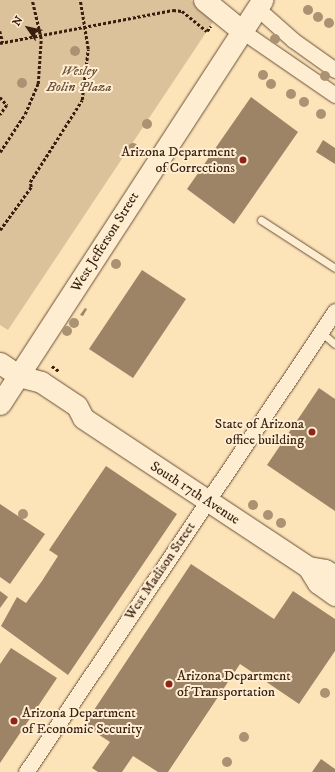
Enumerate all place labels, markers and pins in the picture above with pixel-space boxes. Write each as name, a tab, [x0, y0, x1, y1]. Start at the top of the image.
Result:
place label: Arizona Department of Corrections	[121, 144, 235, 176]
marker: Arizona Department of Corrections	[238, 155, 248, 165]
place label: State of Arizona office building	[215, 416, 304, 448]
marker: State of Arizona office building	[307, 427, 317, 437]
place label: Arizona Department of Transportation	[177, 668, 291, 700]
marker: Arizona Department of Transportation	[164, 679, 174, 689]
place label: Arizona Department of Economic Security	[22, 705, 142, 738]
marker: Arizona Department of Economic Security	[9, 716, 19, 726]

